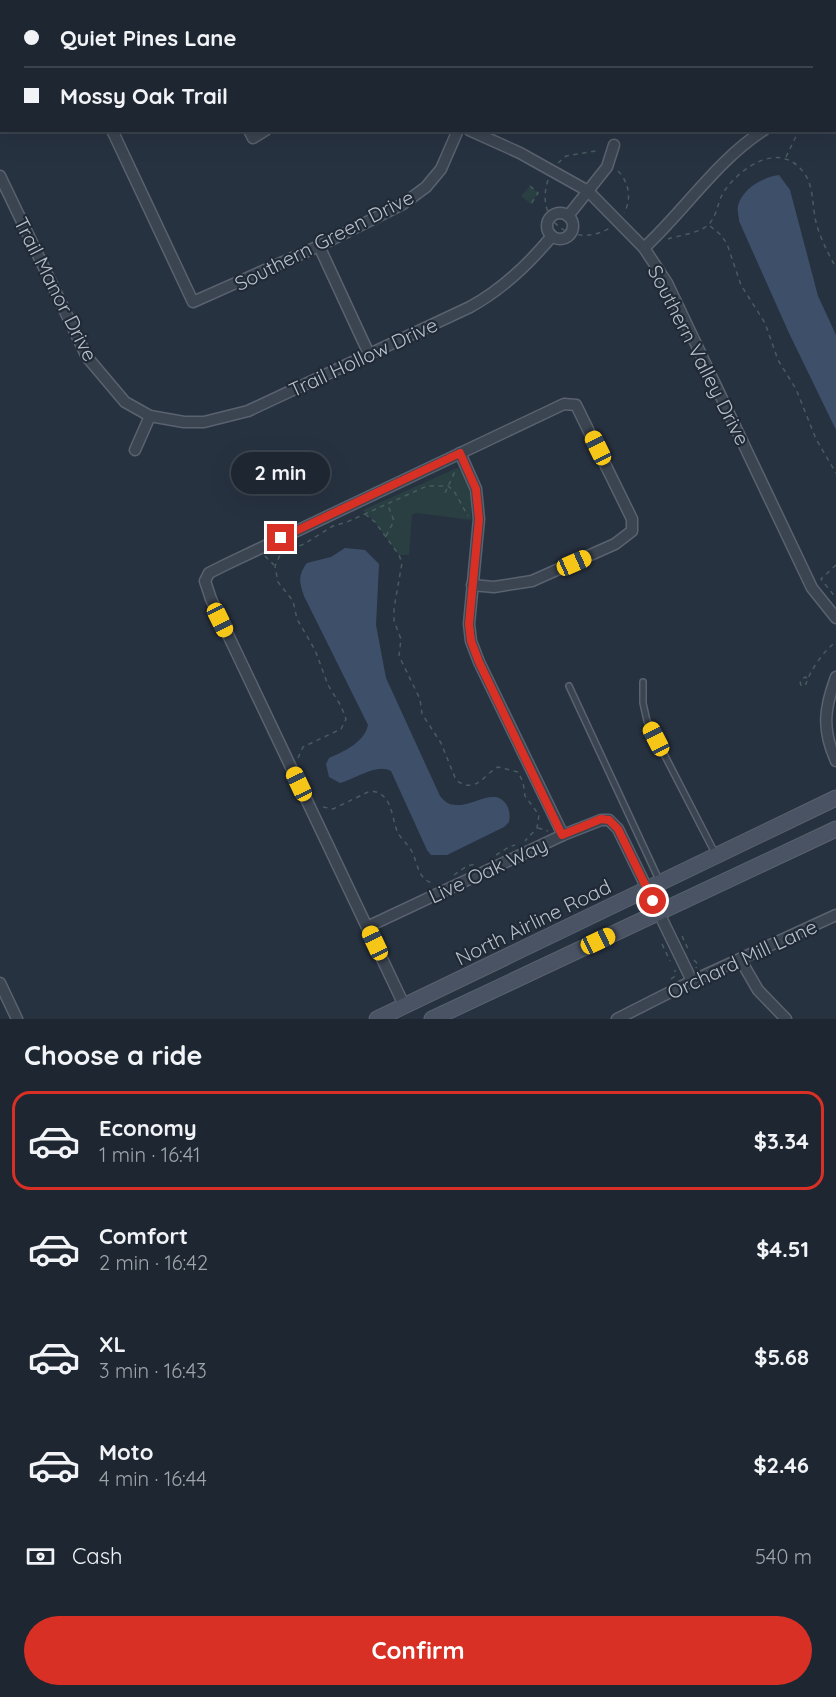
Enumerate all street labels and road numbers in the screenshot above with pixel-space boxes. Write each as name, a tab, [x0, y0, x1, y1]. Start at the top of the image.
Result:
street label: Southern Green Drive	[230, 184, 418, 296]
street label: Trail Manor Drive	[9, 213, 103, 365]
street label: Southern Valley Drive	[643, 261, 755, 449]
street label: Trail Hollow Drive	[285, 312, 441, 402]
street label: Live Oak Way	[425, 832, 551, 908]
street label: North Airline Road	[451, 874, 615, 970]
street label: Orchard Mill Lane	[663, 913, 821, 1005]

